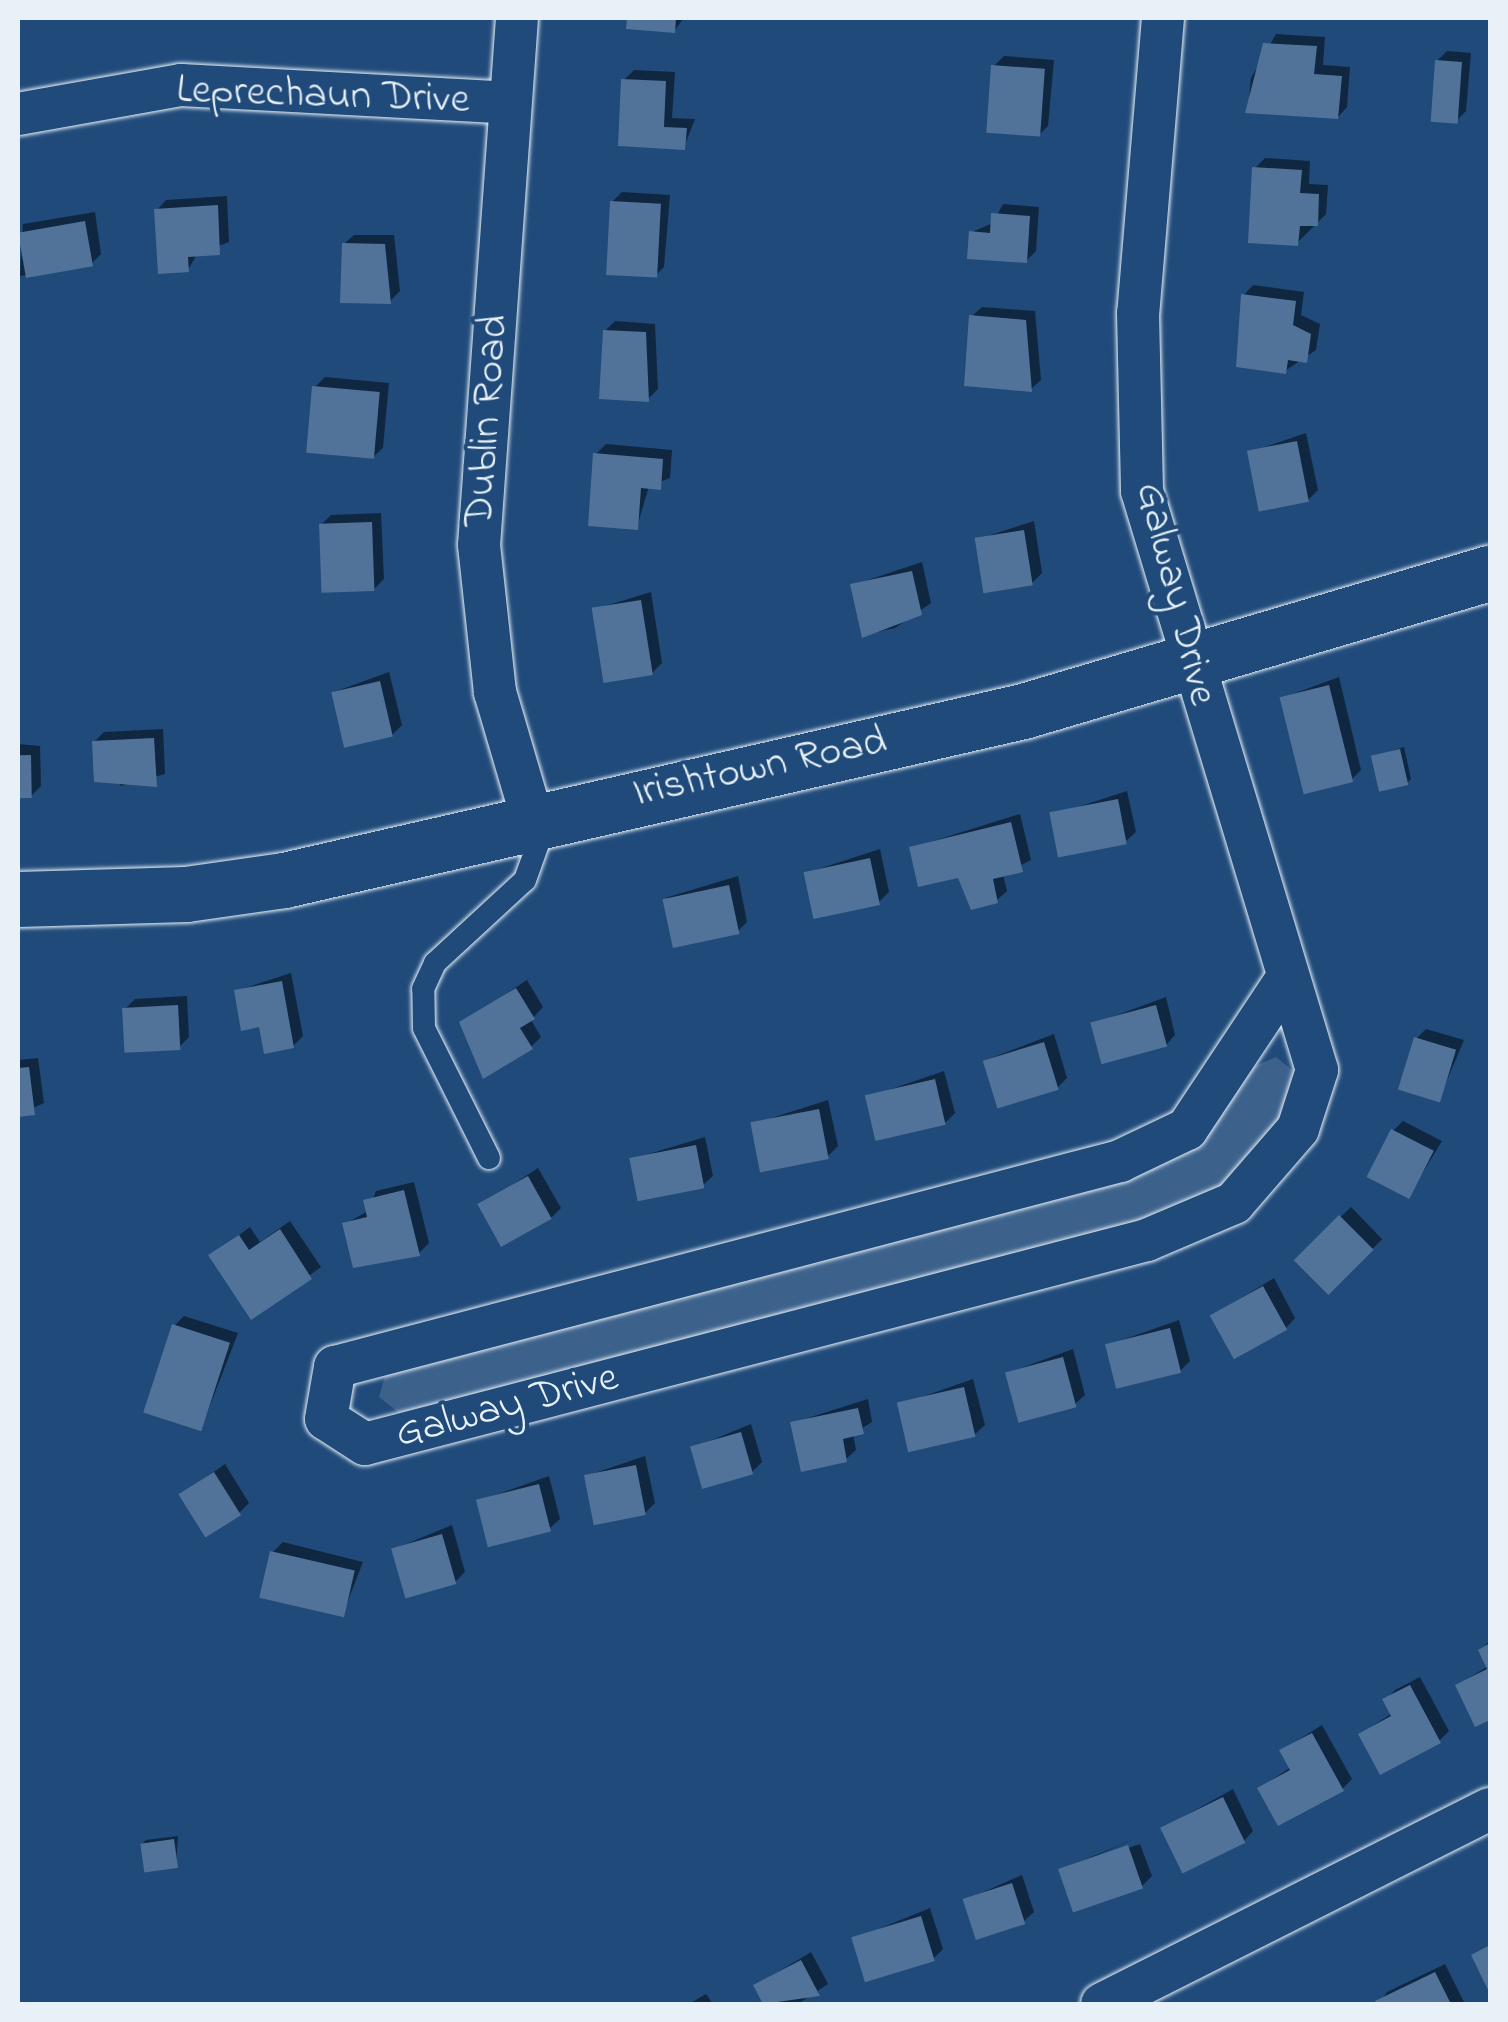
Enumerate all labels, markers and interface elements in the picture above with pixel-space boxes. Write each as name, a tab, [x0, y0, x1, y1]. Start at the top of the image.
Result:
street label: Leprechaun Drive	[176, 66, 470, 126]
street label: Dublin Road	[455, 313, 521, 529]
street label: Galway Drive	[1123, 477, 1227, 711]
street label: Irishtown Road	[629, 717, 891, 819]
street label: Galway Drive	[390, 1353, 624, 1461]

